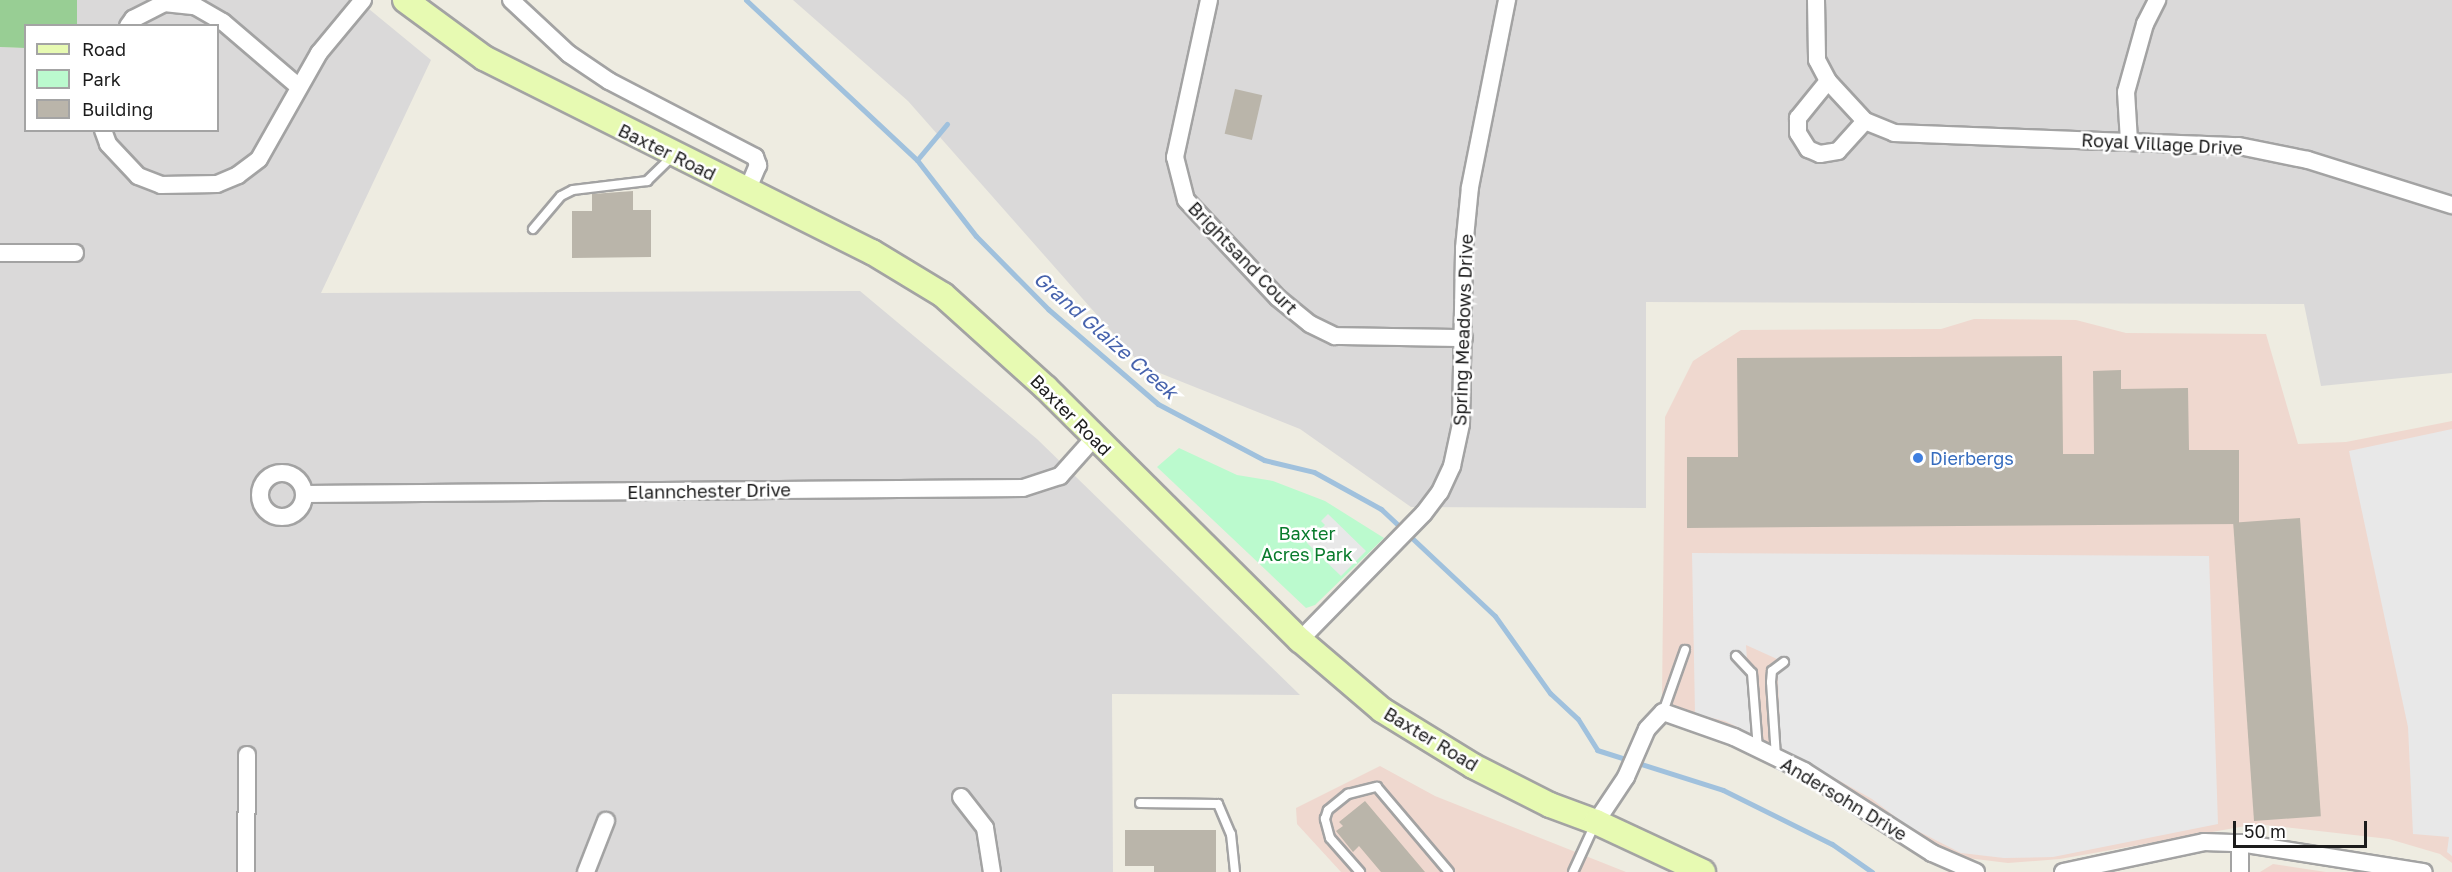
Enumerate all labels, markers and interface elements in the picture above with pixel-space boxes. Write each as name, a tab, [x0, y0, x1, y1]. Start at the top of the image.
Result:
legend	[24, 24, 219, 132]
text: Road	[82, 38, 126, 60]
text: Park	[82, 68, 121, 90]
text: Building	[82, 98, 153, 120]
street label: Baxter Road	[615, 119, 719, 185]
street label: Royal Village Drive	[2081, 129, 2243, 159]
street label: Brightsand Court	[1184, 197, 1302, 319]
street label: Spring Meadows Drive	[1449, 234, 1477, 426]
water label: Grand Glaize Creek	[1029, 266, 1183, 404]
street label: Baxter Road	[1026, 370, 1116, 460]
place label: Dierbergs	[1930, 447, 2014, 469]
marker: Dierbergs	[1911, 451, 1925, 465]
street label: Elannchester Drive	[627, 479, 791, 503]
park label: Baxter Acres Park	[1261, 523, 1353, 566]
street label: Baxter Road	[1380, 703, 1482, 775]
street label: Andersohn Drive	[1777, 753, 1911, 845]
scale bar	[2236, 809, 2370, 847]
text: 50 m	[2244, 820, 2286, 842]

